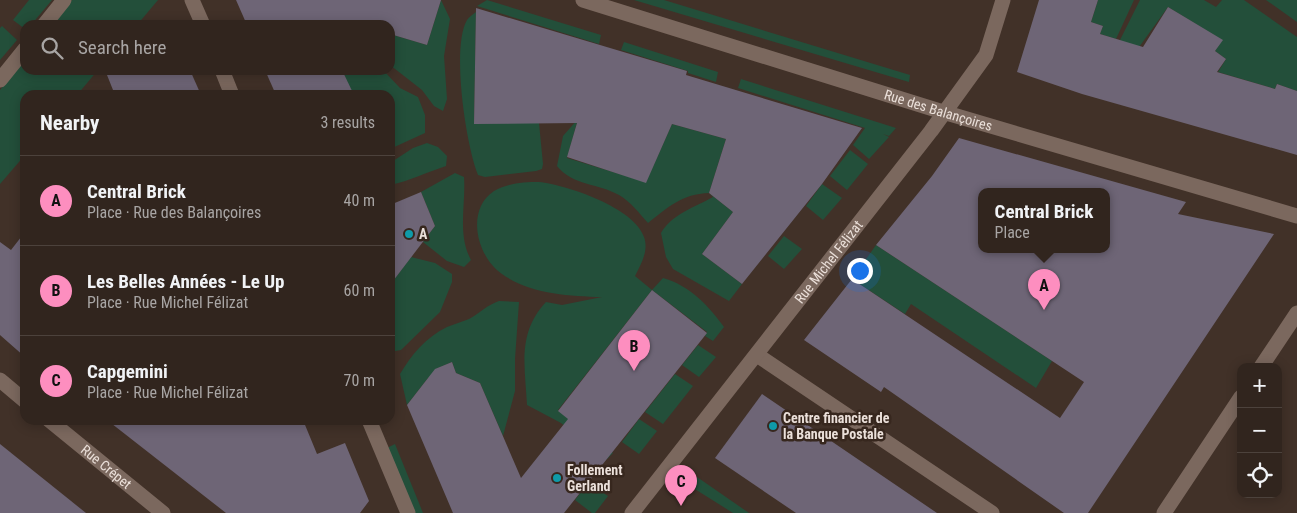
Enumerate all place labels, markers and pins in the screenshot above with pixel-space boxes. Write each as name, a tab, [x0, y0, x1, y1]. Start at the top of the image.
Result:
place label: A	[419, 226, 428, 242]
marker: A	[403, 228, 415, 240]
pin: A	[1028, 269, 1060, 310]
pin: B	[618, 330, 650, 371]
place label: Centre financier de la Banque Postale	[783, 410, 890, 442]
marker: Centre financier de la Banque Postale	[767, 420, 779, 432]
place label: Follement Gerland	[567, 462, 623, 494]
pin: C	[665, 465, 697, 506]
marker: Follement Gerland	[551, 472, 563, 484]

